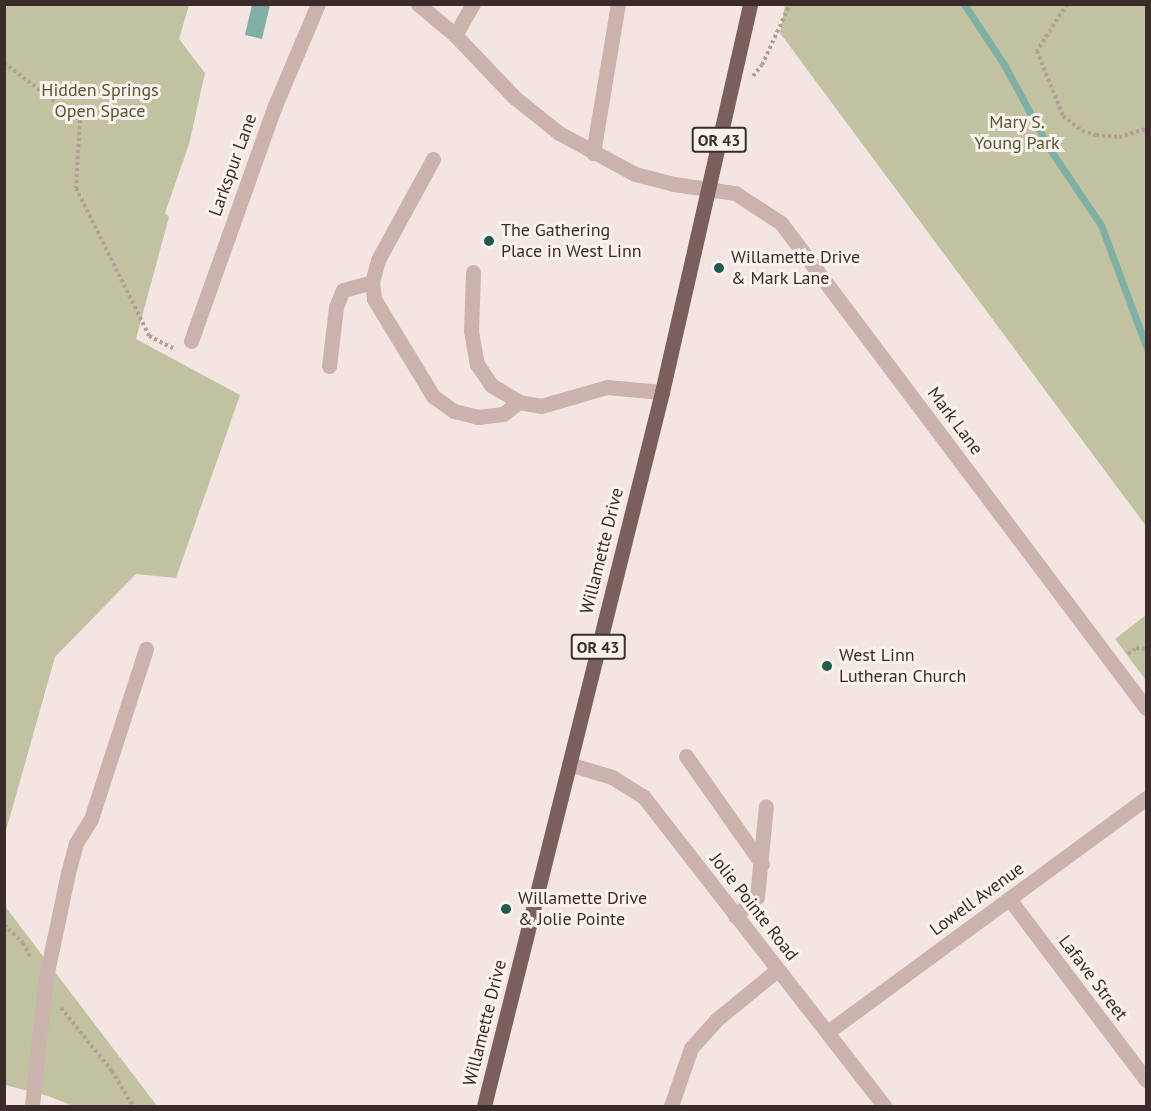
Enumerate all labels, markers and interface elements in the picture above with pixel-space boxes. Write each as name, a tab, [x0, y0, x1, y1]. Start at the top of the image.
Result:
park label: Hidden Springs Open Space	[41, 80, 159, 122]
street label: Larkspur Lane	[204, 111, 262, 219]
park label: Mary S. Young Park	[974, 112, 1060, 154]
road number: OR 43	[690, 127, 748, 153]
place label: The Gathering Place in West Linn	[501, 220, 642, 262]
marker: The Gathering Place in West Linn	[482, 234, 496, 248]
place label: Willamette Drive & Mark Lane	[731, 247, 860, 290]
marker: Willamette Drive & Mark Lane	[712, 261, 726, 275]
street label: Mark Lane	[922, 383, 988, 459]
street label: Willamette Drive	[576, 486, 628, 616]
road number: OR 43	[570, 634, 626, 660]
place label: West Linn Lutheran Church	[839, 645, 966, 688]
marker: West Linn Lutheran Church	[820, 659, 834, 673]
street label: Jolie Pointe Road	[705, 849, 803, 965]
street label: Lowell Avenue	[926, 858, 1028, 940]
place label: Willamette Drive & Jolie Pointe	[518, 888, 647, 930]
marker: Willamette Drive & Jolie Pointe	[499, 902, 513, 916]
street label: Lafave Street	[1054, 931, 1132, 1025]
street label: Willamette Drive	[459, 958, 511, 1088]

